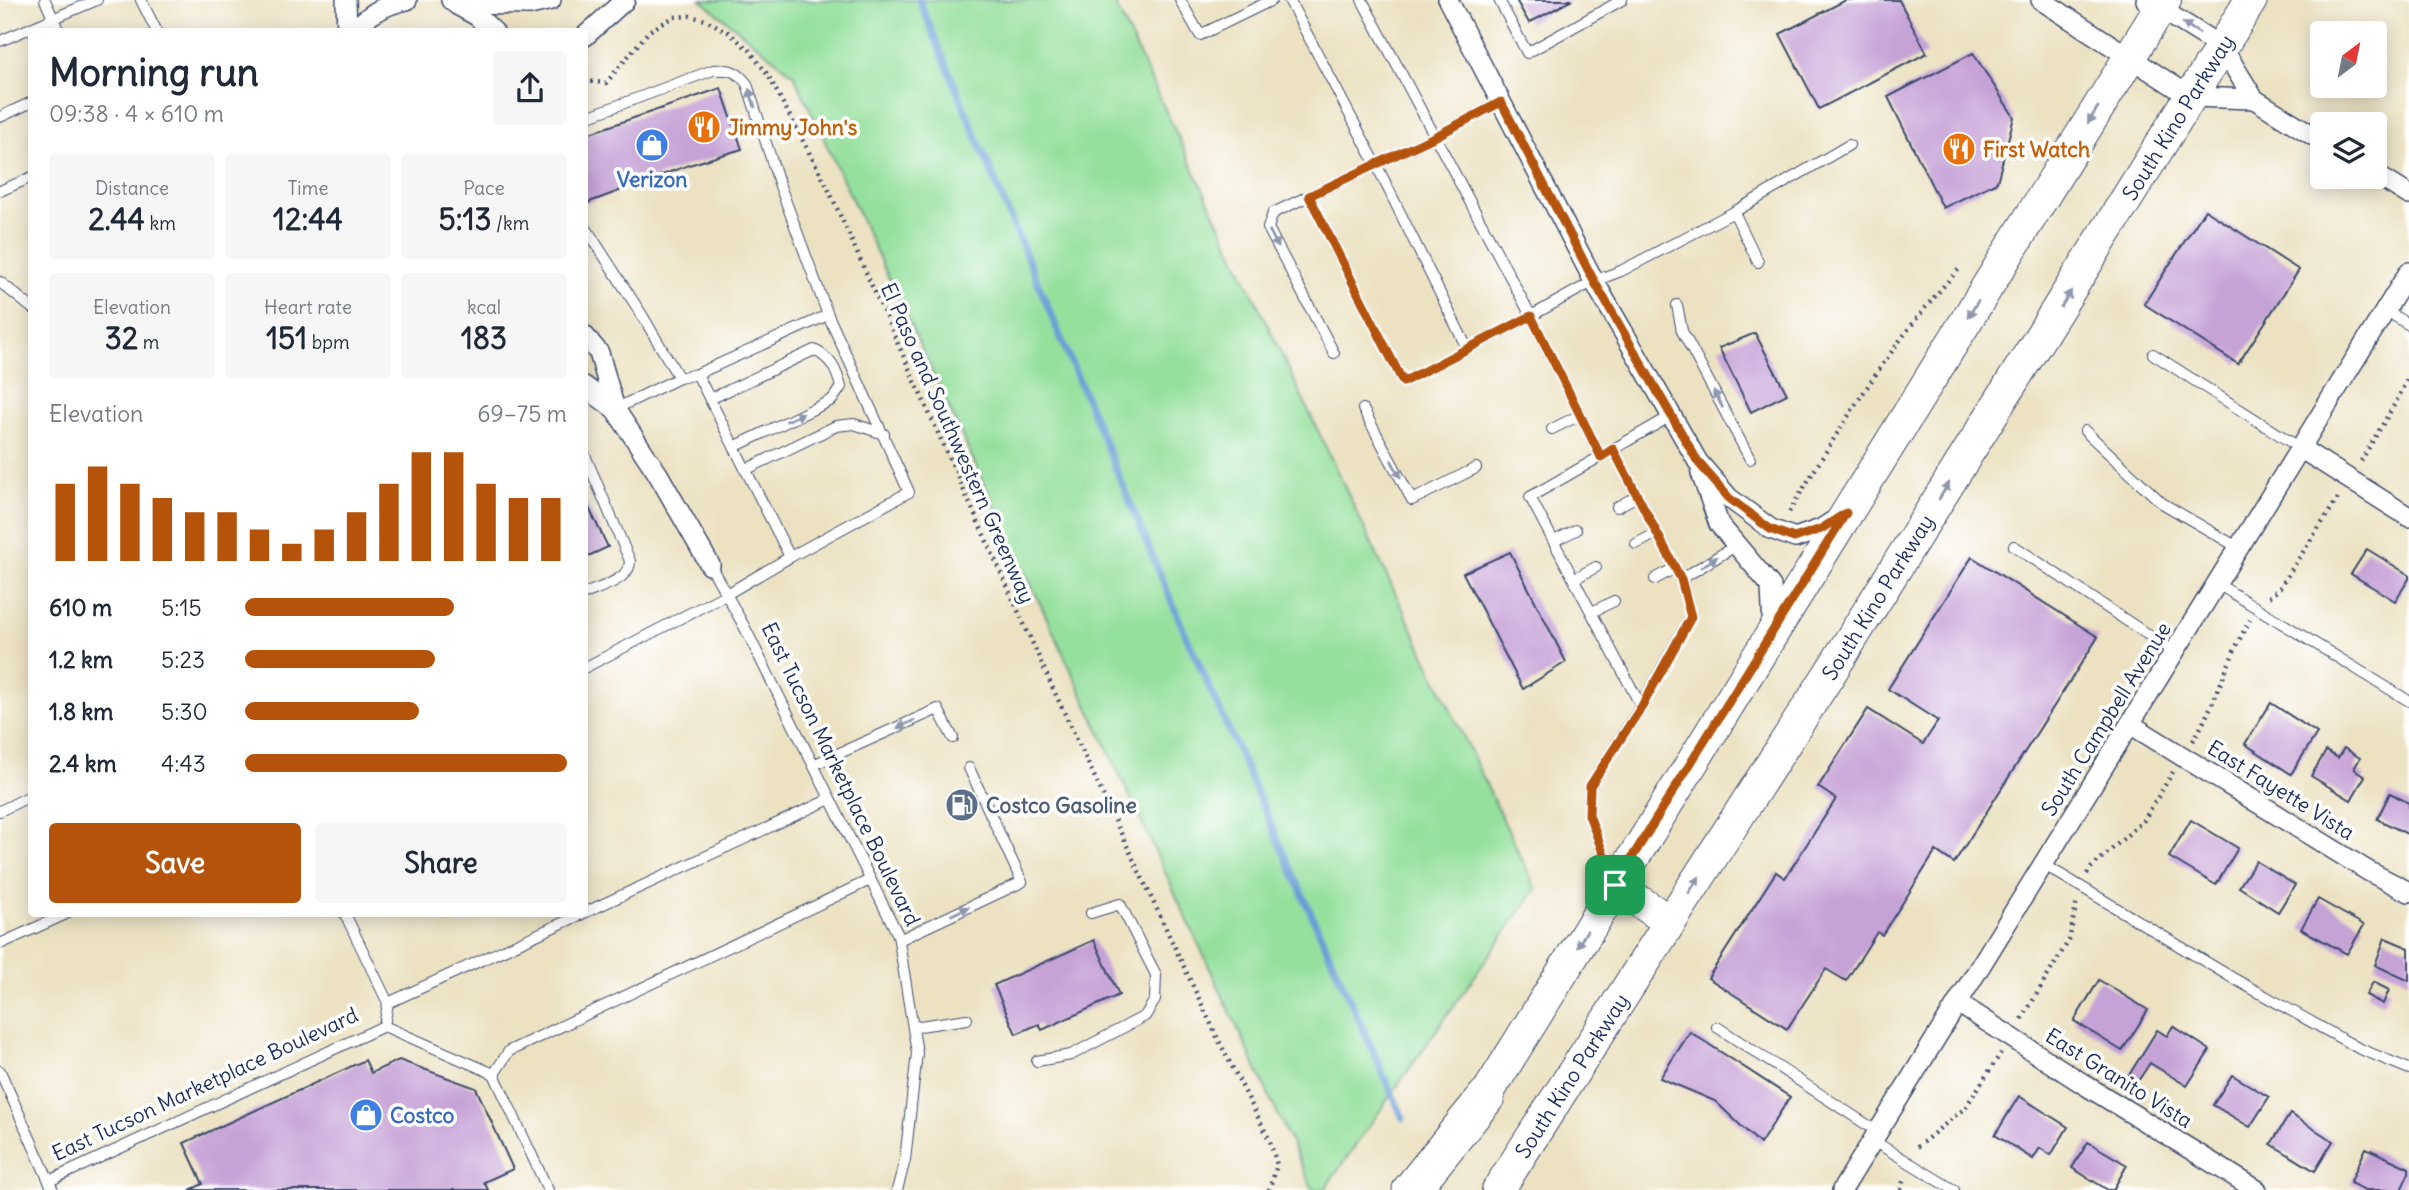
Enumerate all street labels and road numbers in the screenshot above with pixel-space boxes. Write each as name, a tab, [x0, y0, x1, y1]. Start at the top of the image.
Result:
street label: South Kino Parkway	[2116, 29, 2240, 205]
street label: El Paso and Southwestern Greenway	[875, 278, 1041, 608]
street label: South Kino Parkway	[1816, 509, 1939, 685]
street label: South Campbell Avenue	[2035, 617, 2177, 821]
street label: East Tucson Marketplace Boulevard	[756, 618, 926, 930]
street label: East Fayette Vista	[2202, 734, 2360, 846]
street label: South Kino Parkway	[1509, 988, 1634, 1163]
street label: East Tucson Marketplace Boulevard	[48, 1001, 362, 1167]
street label: East Granito Vista	[2040, 1022, 2198, 1134]

